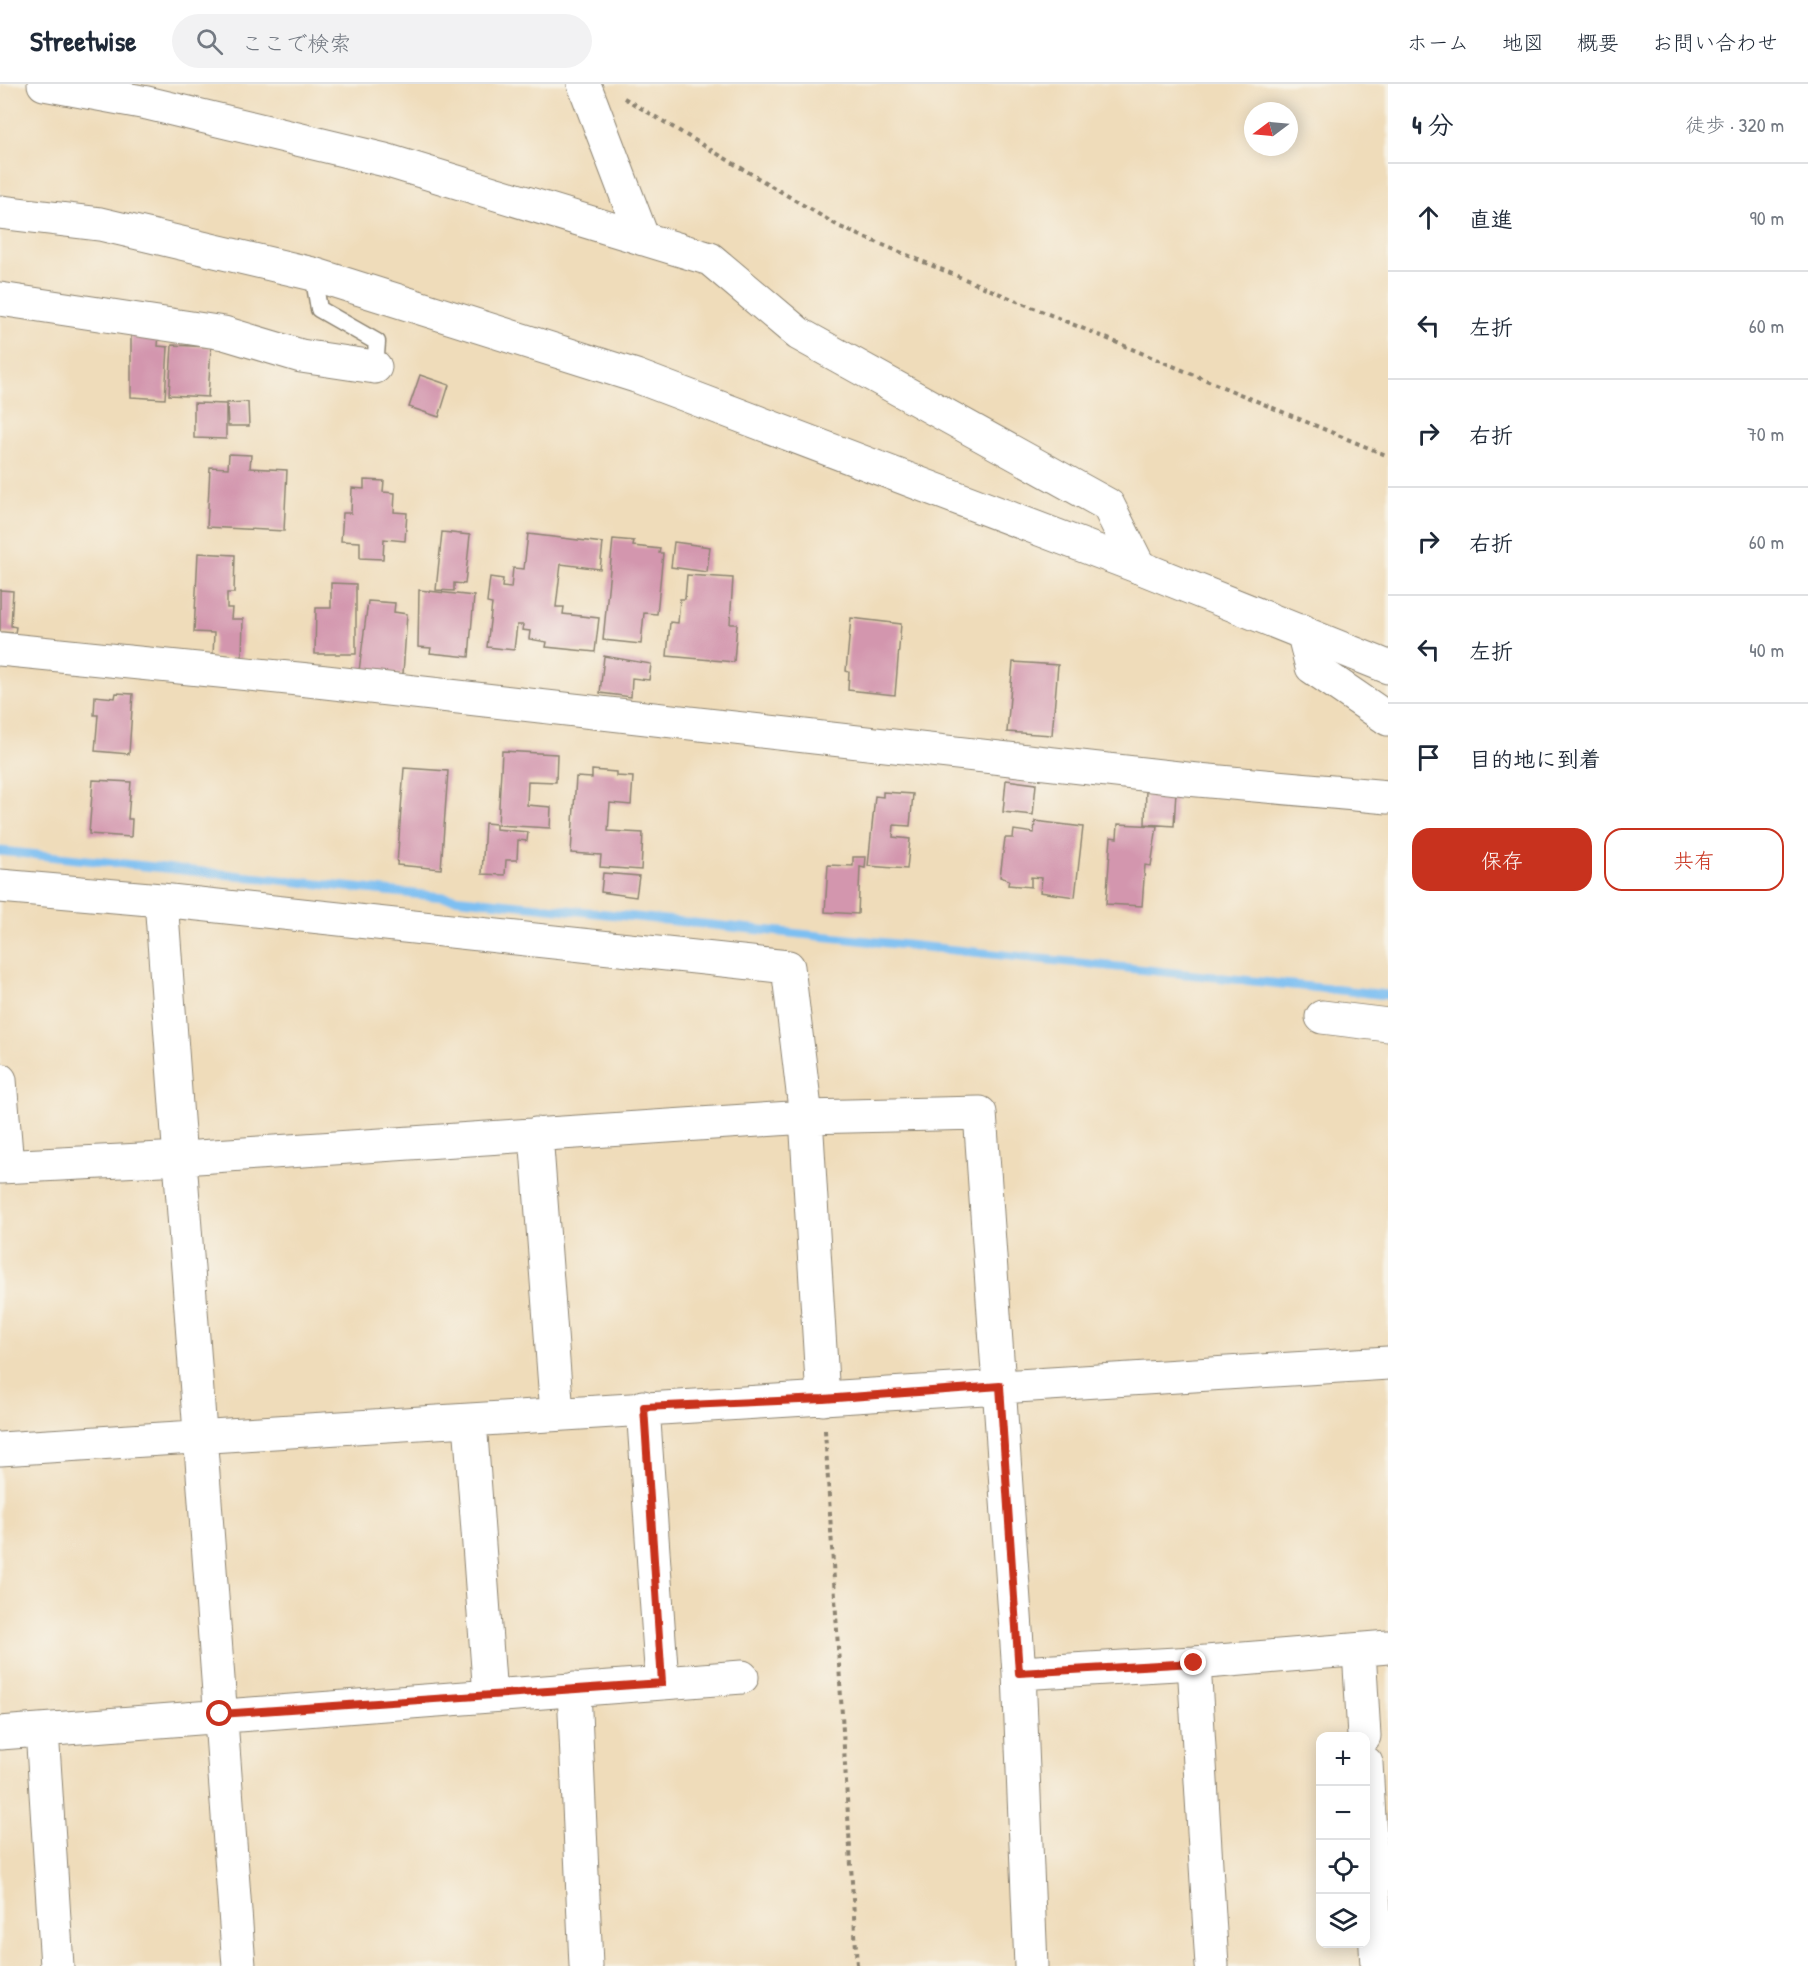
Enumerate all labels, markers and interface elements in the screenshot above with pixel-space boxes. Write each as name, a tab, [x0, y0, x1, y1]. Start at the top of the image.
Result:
search box	[172, 14, 592, 68]
text: Streetwise	[30, 22, 136, 60]
icon: search	[193, 25, 226, 58]
text: ここで検索	[241, 28, 351, 58]
text: ホーム	[1407, 28, 1469, 57]
text: 地図	[1502, 28, 1544, 57]
text: 概要	[1577, 28, 1619, 57]
text: お問い合わせ	[1652, 28, 1778, 57]
north arrow	[1244, 102, 1298, 156]
text: 4 分	[1412, 107, 1454, 142]
text: 徒歩 · 320 m	[1685, 111, 1784, 138]
icon: ahead	[1412, 201, 1445, 234]
text: 直進	[1469, 204, 1513, 234]
text: 90 m	[1750, 204, 1784, 231]
icon: left	[1412, 309, 1445, 342]
text: 左折	[1469, 312, 1513, 342]
text: 60 m	[1749, 312, 1784, 339]
icon: right	[1412, 417, 1445, 450]
text: 右折	[1469, 420, 1513, 450]
text: 70 m	[1747, 420, 1784, 447]
icon: right	[1412, 525, 1445, 558]
text: 右折	[1469, 528, 1513, 558]
text: 60 m	[1749, 528, 1784, 555]
icon: left	[1412, 633, 1445, 666]
text: 左折	[1469, 636, 1513, 666]
text: 40 m	[1749, 636, 1784, 663]
icon: arrive	[1412, 741, 1445, 774]
text: 目的地に到着	[1469, 744, 1601, 774]
button: 保存	[1412, 828, 1592, 891]
button: 共有	[1604, 828, 1784, 891]
route end	[1180, 1649, 1206, 1675]
route start	[206, 1700, 232, 1726]
map controls	[1316, 1732, 1370, 1948]
button: +	[1316, 1732, 1370, 1786]
button: −	[1316, 1786, 1370, 1840]
button: locate	[1316, 1840, 1370, 1894]
button: layers	[1316, 1894, 1370, 1948]

